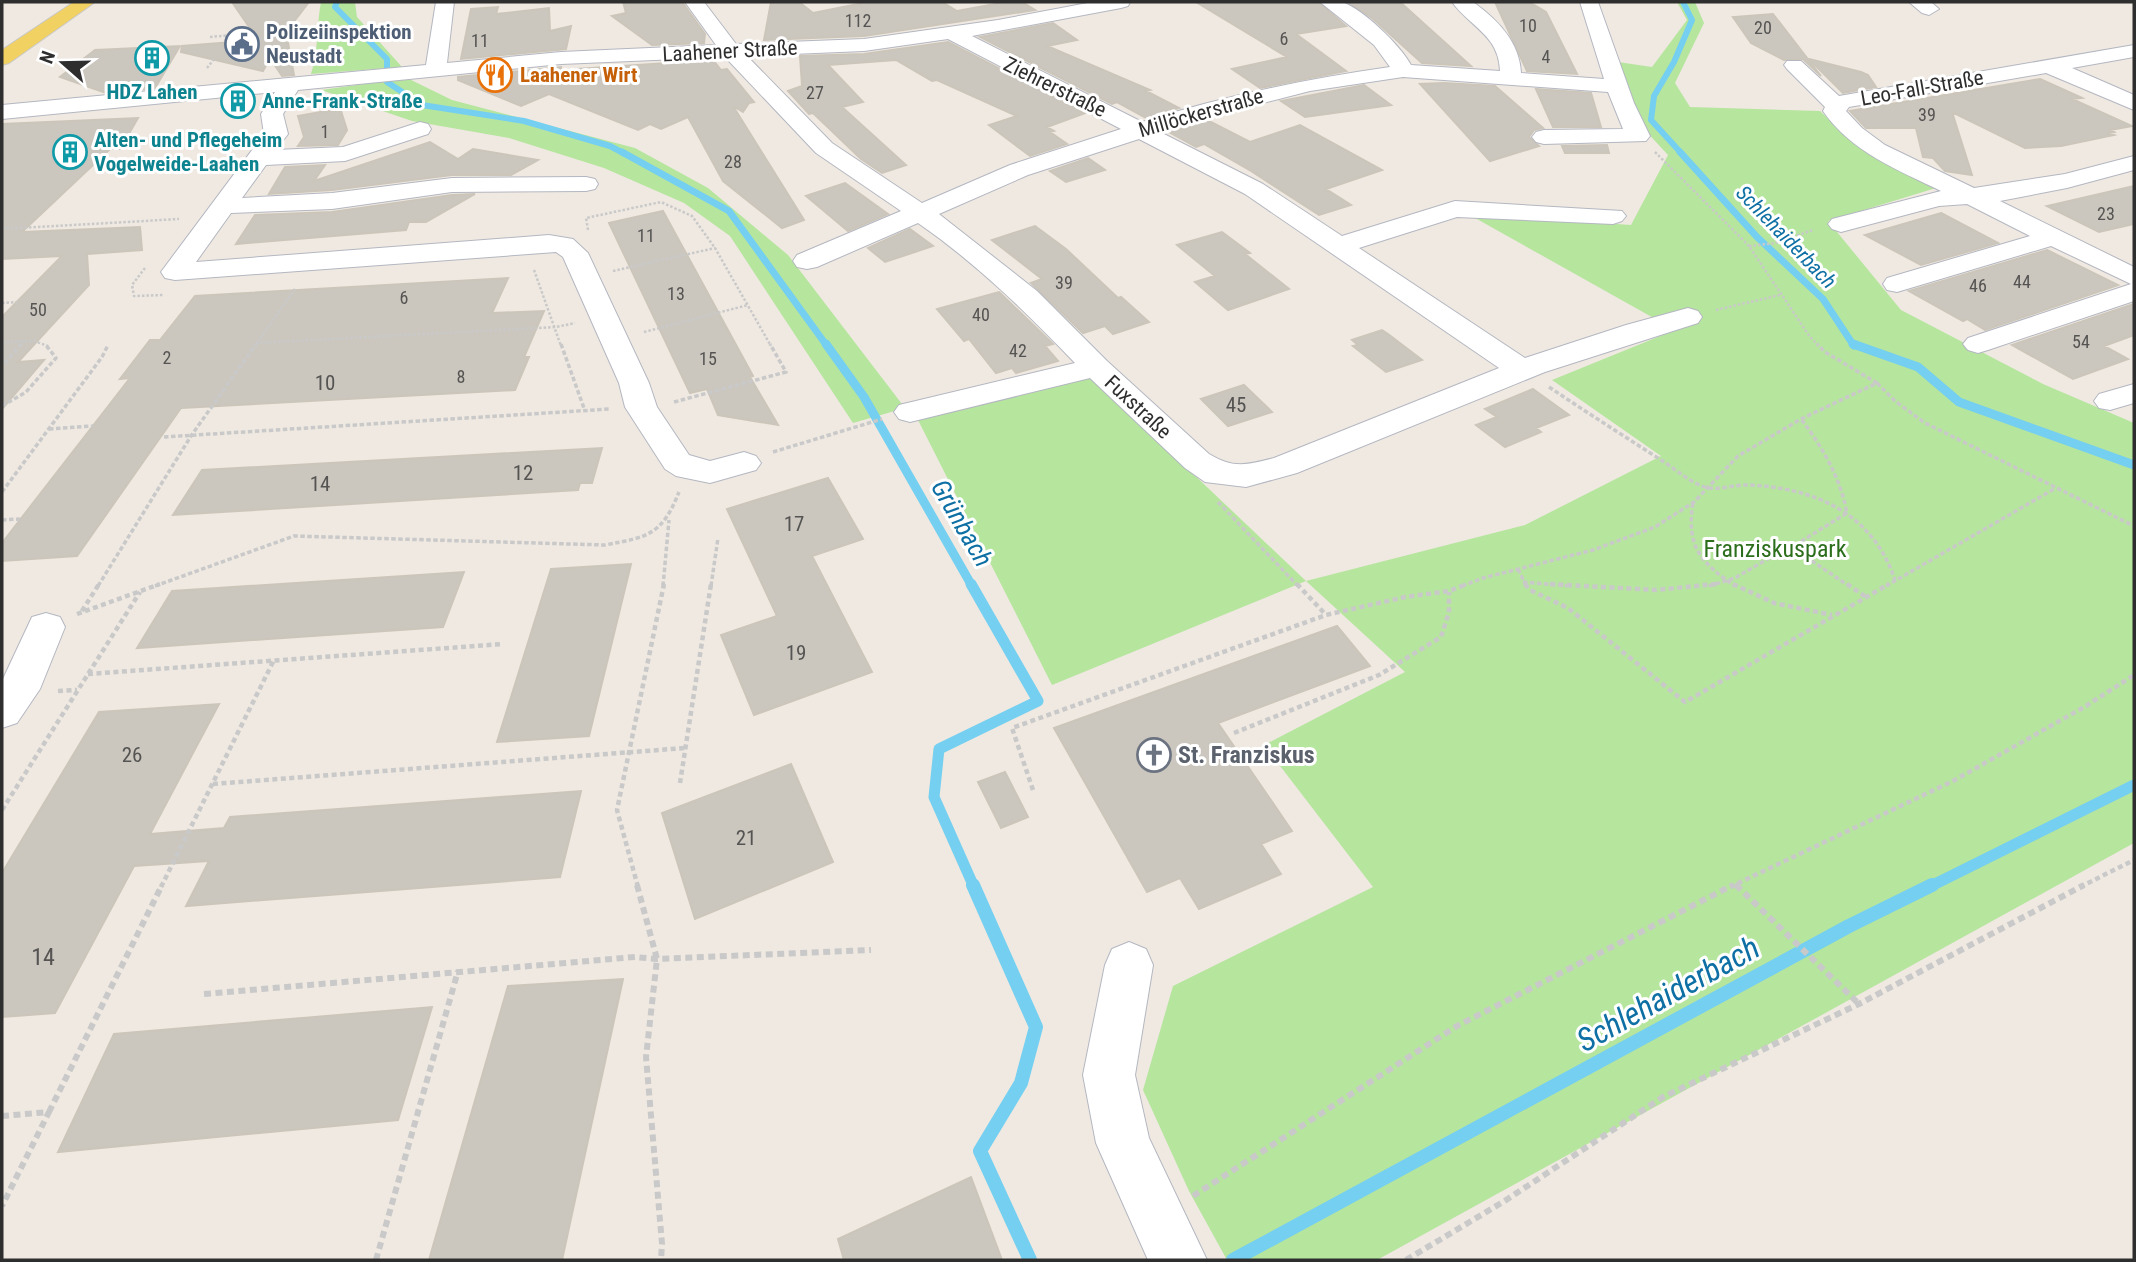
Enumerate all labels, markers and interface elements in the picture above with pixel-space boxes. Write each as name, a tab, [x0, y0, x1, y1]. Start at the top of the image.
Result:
house number: 112	[845, 10, 871, 31]
house number: 10	[1519, 15, 1537, 36]
house number: 20	[1754, 17, 1772, 38]
place label: Polizeiinspektion Neustadt	[266, 20, 412, 68]
public building icon: Polizeiinspektion Neustadt	[223, 25, 261, 63]
north arrow	[28, 28, 98, 98]
house number: 6	[1280, 28, 1288, 49]
house number: 11	[471, 30, 489, 51]
street label: Laahener Straße	[662, 35, 798, 67]
building icon: HDZ Lahen	[133, 39, 171, 77]
house number: 4	[1542, 46, 1551, 67]
text: N	[35, 48, 60, 67]
street label: Ziehrerstraße	[1000, 52, 1110, 122]
restaurant icon: Laahener Wirt	[476, 56, 514, 94]
place label: Laahener Wirt	[520, 63, 637, 87]
street label: Leo-Fall-Straße	[1859, 65, 1985, 111]
place label: HDZ Lahen	[106, 80, 198, 104]
building icon: Anne-Frank-Straße	[219, 82, 257, 120]
house number: 27	[806, 82, 824, 103]
street label: Millöckerstraße	[1136, 84, 1266, 142]
place label: Anne-Frank-Straße	[262, 89, 423, 113]
house number: 39	[1918, 104, 1936, 125]
house number: 1	[321, 121, 329, 142]
place label: Alten- und Pflegeheim Vogelweide-Laahen	[94, 128, 282, 176]
building icon: Alten- und Pflegeheim Vogelweide-Laahen	[51, 133, 89, 171]
house number: 28	[724, 151, 742, 172]
water label: Schlehaiderbach	[1731, 181, 1841, 293]
house number: 23	[2097, 203, 2115, 224]
house number: 11	[637, 225, 655, 246]
house number: 44	[2013, 271, 2031, 292]
house number: 39	[1055, 272, 1073, 293]
house number: 46	[1969, 275, 1987, 296]
house number: 13	[667, 283, 685, 304]
house number: 6	[400, 287, 408, 308]
house number: 50	[29, 299, 47, 320]
house number: 40	[972, 304, 990, 325]
house number: 54	[2072, 331, 2090, 352]
house number: 42	[1009, 340, 1027, 361]
house number: 2	[163, 347, 172, 368]
house number: 15	[699, 348, 717, 369]
house number: 8	[457, 366, 465, 387]
street label: Fuxstraße	[1100, 370, 1176, 444]
house number: 10	[315, 371, 335, 395]
house number: 45	[1226, 393, 1246, 417]
house number: 12	[513, 461, 533, 485]
house number: 14	[310, 472, 330, 496]
water label: Grünbach	[925, 474, 999, 572]
house number: 17	[784, 512, 804, 536]
park label: Franziskuspark	[1703, 535, 1847, 563]
house number: 19	[786, 641, 806, 665]
church icon: St. Franziskus	[1135, 736, 1173, 774]
place label: St. Franziskus	[1178, 741, 1315, 769]
house number: 26	[122, 743, 142, 767]
house number: 21	[736, 826, 756, 850]
water label: Schlehaiderbach	[1570, 928, 1766, 1060]
house number: 14	[31, 943, 55, 971]

